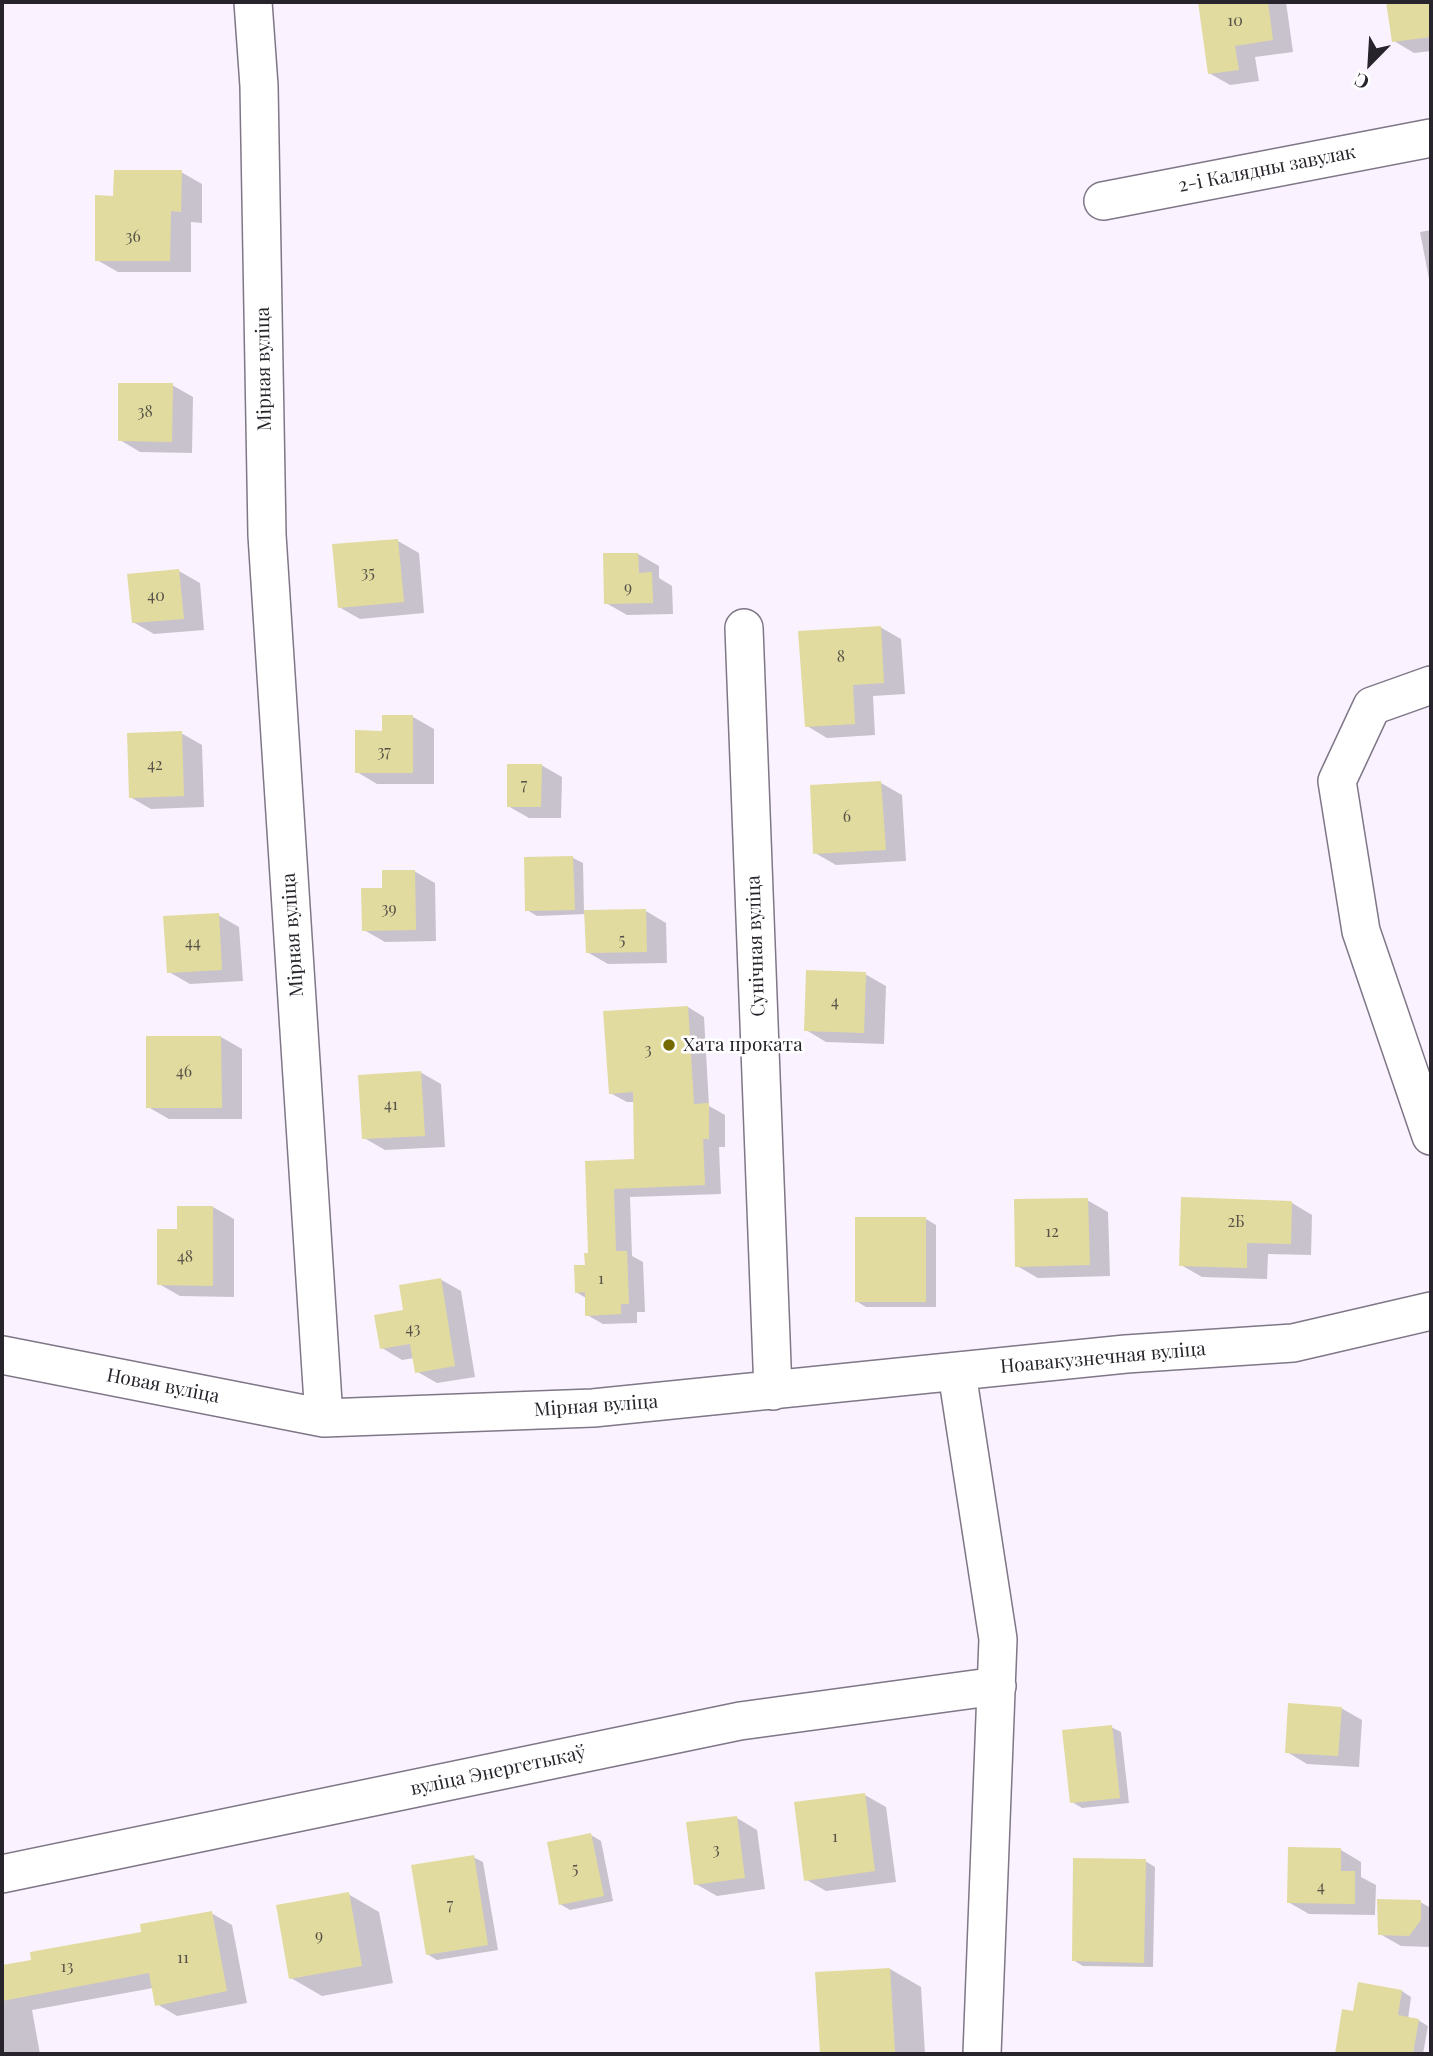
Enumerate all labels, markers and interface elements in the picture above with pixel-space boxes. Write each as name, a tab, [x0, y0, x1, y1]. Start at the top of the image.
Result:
house number: 10	[1227, 11, 1243, 31]
north arrow	[1335, 28, 1405, 98]
text: С	[1350, 68, 1373, 97]
street label: 2-і Калядны завулак	[1177, 141, 1357, 197]
house number: 36	[125, 227, 141, 247]
street label: Мірная вуліца	[252, 307, 276, 431]
house number: 38	[137, 402, 153, 422]
house number: 35	[361, 563, 375, 583]
house number: 9	[624, 578, 632, 598]
house number: 40	[147, 586, 165, 606]
house number: 8	[837, 647, 845, 667]
house number: 37	[377, 742, 391, 762]
house number: 42	[147, 755, 163, 775]
house number: 7	[521, 775, 527, 795]
house number: 6	[843, 807, 851, 827]
street label: Мірная вуліца	[277, 872, 309, 998]
street label: Сунічная вуліца	[742, 875, 770, 1017]
house number: 39	[381, 899, 397, 919]
house number: 5	[619, 930, 625, 950]
house number: 44	[185, 933, 201, 953]
house number: 4	[831, 992, 839, 1012]
place label: Хата проката	[683, 1034, 803, 1056]
marker: Хата проката	[661, 1037, 677, 1053]
house number: 3	[644, 1040, 652, 1060]
house number: 46	[176, 1062, 192, 1082]
house number: 41	[384, 1095, 398, 1115]
house number: 2Б	[1227, 1212, 1245, 1232]
house number: 12	[1045, 1222, 1059, 1242]
house number: 48	[177, 1247, 193, 1267]
house number: 1	[598, 1269, 604, 1289]
house number: 43	[406, 1319, 420, 1339]
street label: Ноавакузнечная вуліца	[999, 1338, 1207, 1378]
street label: Новая вуліца	[105, 1364, 221, 1408]
street label: Мірная вуліца	[533, 1390, 659, 1422]
street label: вуліца Энергетыкаў	[408, 1741, 588, 1801]
house number: 1	[832, 1827, 838, 1847]
house number: 3	[712, 1840, 720, 1860]
house number: 5	[572, 1859, 578, 1879]
house number: 4	[1317, 1877, 1325, 1897]
house number: 7	[447, 1895, 453, 1915]
house number: 9	[315, 1926, 323, 1946]
house number: 11	[177, 1948, 189, 1968]
house number: 13	[61, 1957, 73, 1977]

